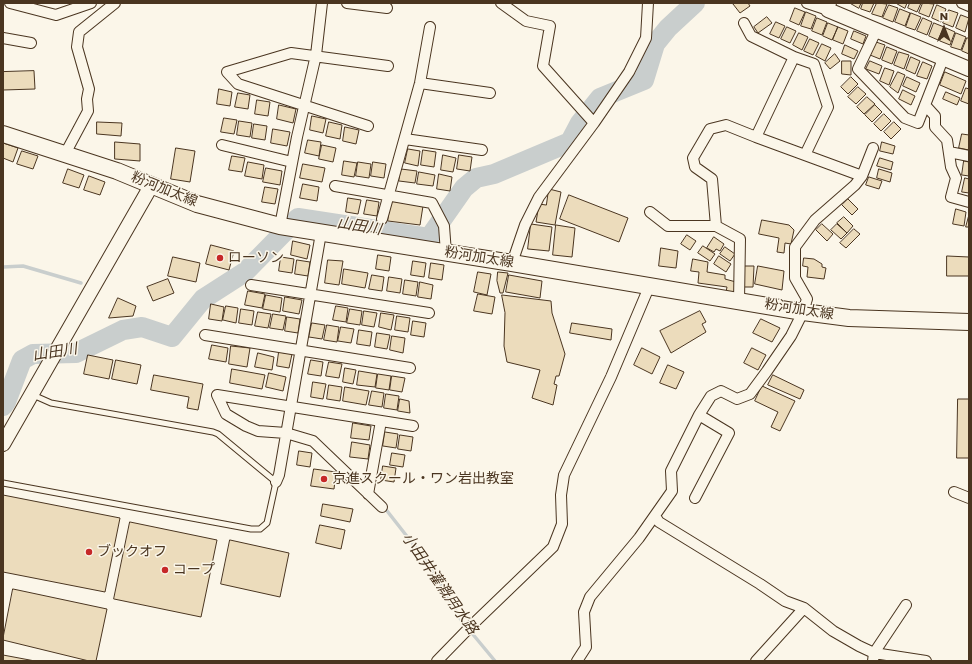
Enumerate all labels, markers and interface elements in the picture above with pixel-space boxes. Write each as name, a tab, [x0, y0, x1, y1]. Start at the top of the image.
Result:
north arrow	[924, 8, 964, 48]
text: N	[940, 8, 948, 24]
street label: 粉河加太線	[128, 169, 200, 211]
water label: 山田川	[335, 215, 383, 239]
street label: 粉河加太線	[443, 244, 515, 272]
place label: ローソン	[228, 250, 284, 266]
marker: ローソン	[215, 253, 225, 263]
street label: 粉河加太線	[763, 296, 835, 324]
water label: 山田川	[31, 341, 79, 365]
place label: 京進スクール・ワン岩出教室	[332, 471, 514, 487]
marker: 京進スクール・ワン岩出教室	[319, 474, 329, 484]
water label: 小田井灌漑用水路	[397, 530, 481, 638]
place label: ブックオフ	[97, 544, 167, 560]
marker: ブックオフ	[84, 547, 94, 557]
place label: コープ	[173, 562, 215, 578]
marker: コープ	[160, 565, 170, 575]

